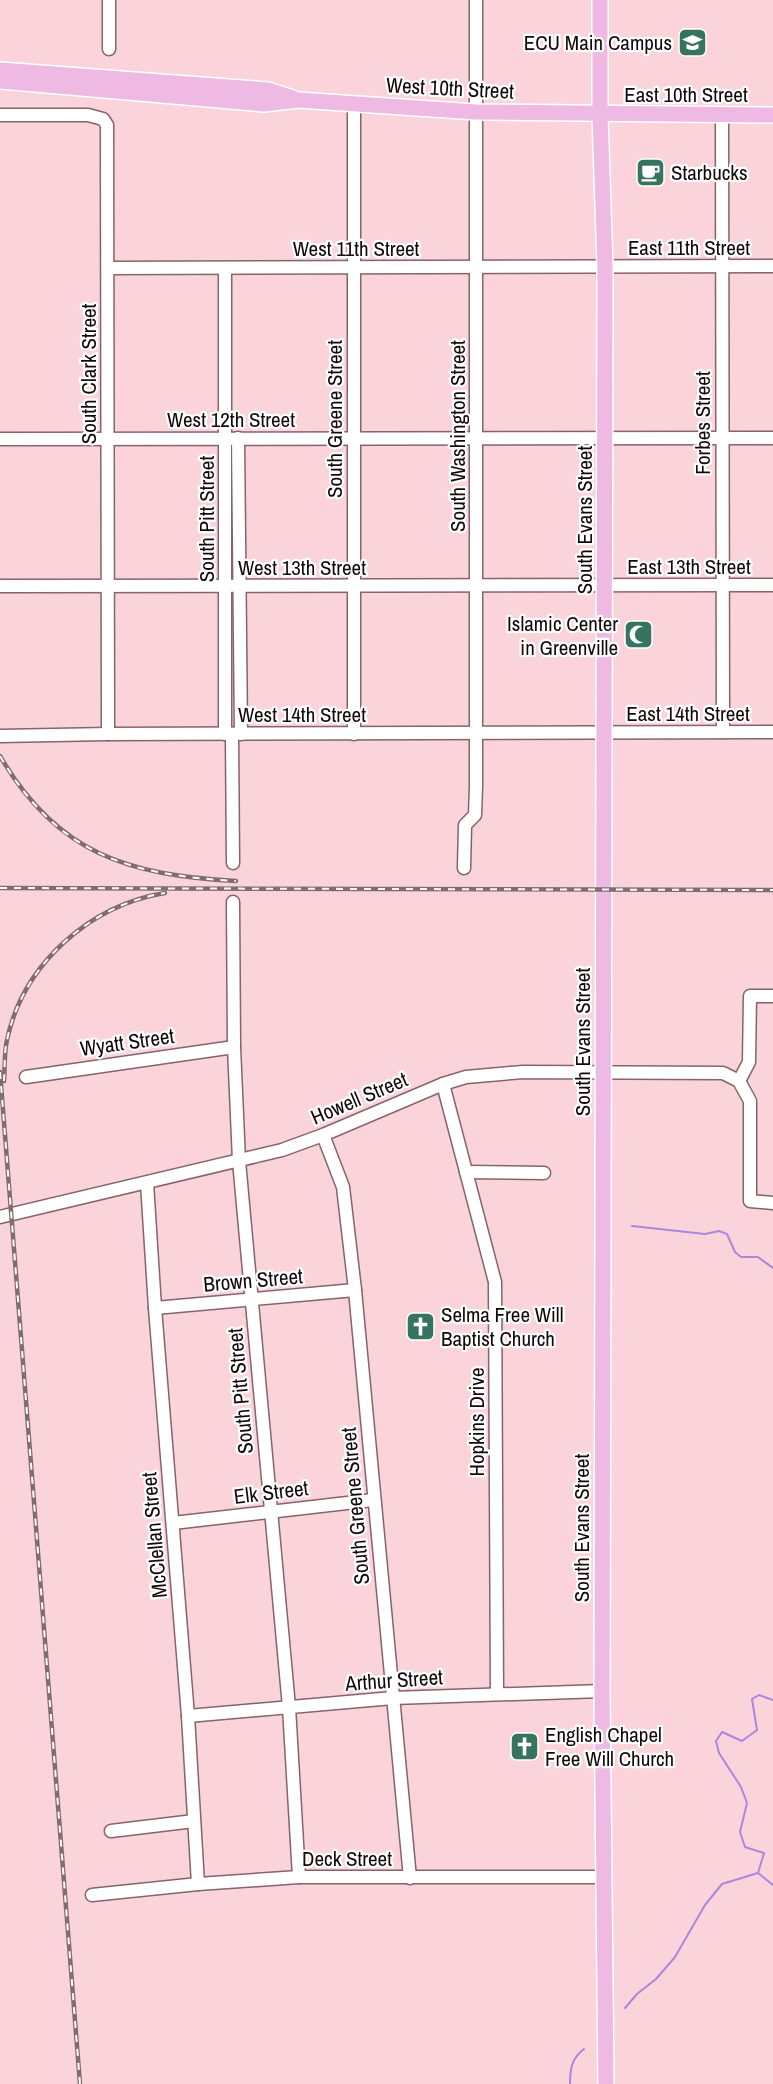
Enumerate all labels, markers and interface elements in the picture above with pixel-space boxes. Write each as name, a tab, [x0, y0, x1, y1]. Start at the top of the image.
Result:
school or university icon: ECU Main Campus	[677, 26, 709, 58]
place label: ECU Main Campus	[524, 28, 672, 57]
street label: West 10th Street	[385, 70, 515, 106]
street label: East 10th Street	[624, 80, 748, 109]
cafe icon: Starbucks	[634, 156, 666, 188]
place label: Starbucks	[671, 158, 748, 187]
street label: East 11th Street	[628, 233, 750, 262]
street label: West 11th Street	[293, 234, 420, 263]
street label: South Clark Street	[74, 303, 103, 444]
street label: South Greene Street	[320, 340, 349, 498]
street label: South Washington Street	[443, 340, 472, 532]
street label: Forbes Street	[688, 371, 717, 475]
street label: West 12th Street	[167, 405, 295, 434]
street label: South Evans Street	[570, 446, 599, 594]
street label: South Pitt Street	[192, 456, 221, 582]
street label: East 13th Street	[627, 552, 751, 581]
street label: West 13th Street	[238, 553, 366, 582]
place label: Islamic Center in Greenville	[507, 609, 618, 662]
mosque icon: Islamic Center in Greenville	[623, 619, 655, 651]
street label: East 14th Street	[626, 699, 750, 728]
street label: West 14th Street	[238, 700, 366, 729]
street label: South Evans Street	[568, 968, 597, 1116]
street label: Wyatt Street	[78, 1021, 176, 1063]
street label: Howell Street	[306, 1065, 412, 1131]
street label: Brown Street	[202, 1261, 304, 1299]
place label: Selma Free Will Baptist Church	[441, 1300, 563, 1353]
church icon: Selma Free Will Baptist Church	[404, 1310, 436, 1342]
street label: South Pitt Street	[220, 1327, 260, 1455]
street label: Hopkins Drive	[462, 1367, 491, 1477]
street label: South Greene Street	[334, 1426, 376, 1586]
street label: South Evans Street	[567, 1454, 596, 1602]
street label: McClellan Street	[134, 1471, 174, 1599]
street label: Elk Street	[232, 1473, 310, 1511]
street label: Arthur Street	[343, 1662, 444, 1698]
place label: English Chapel Free Will Church	[545, 1720, 674, 1773]
church icon: English Chapel Free Will Church	[508, 1730, 540, 1762]
street label: Deck Street	[302, 1844, 392, 1873]

